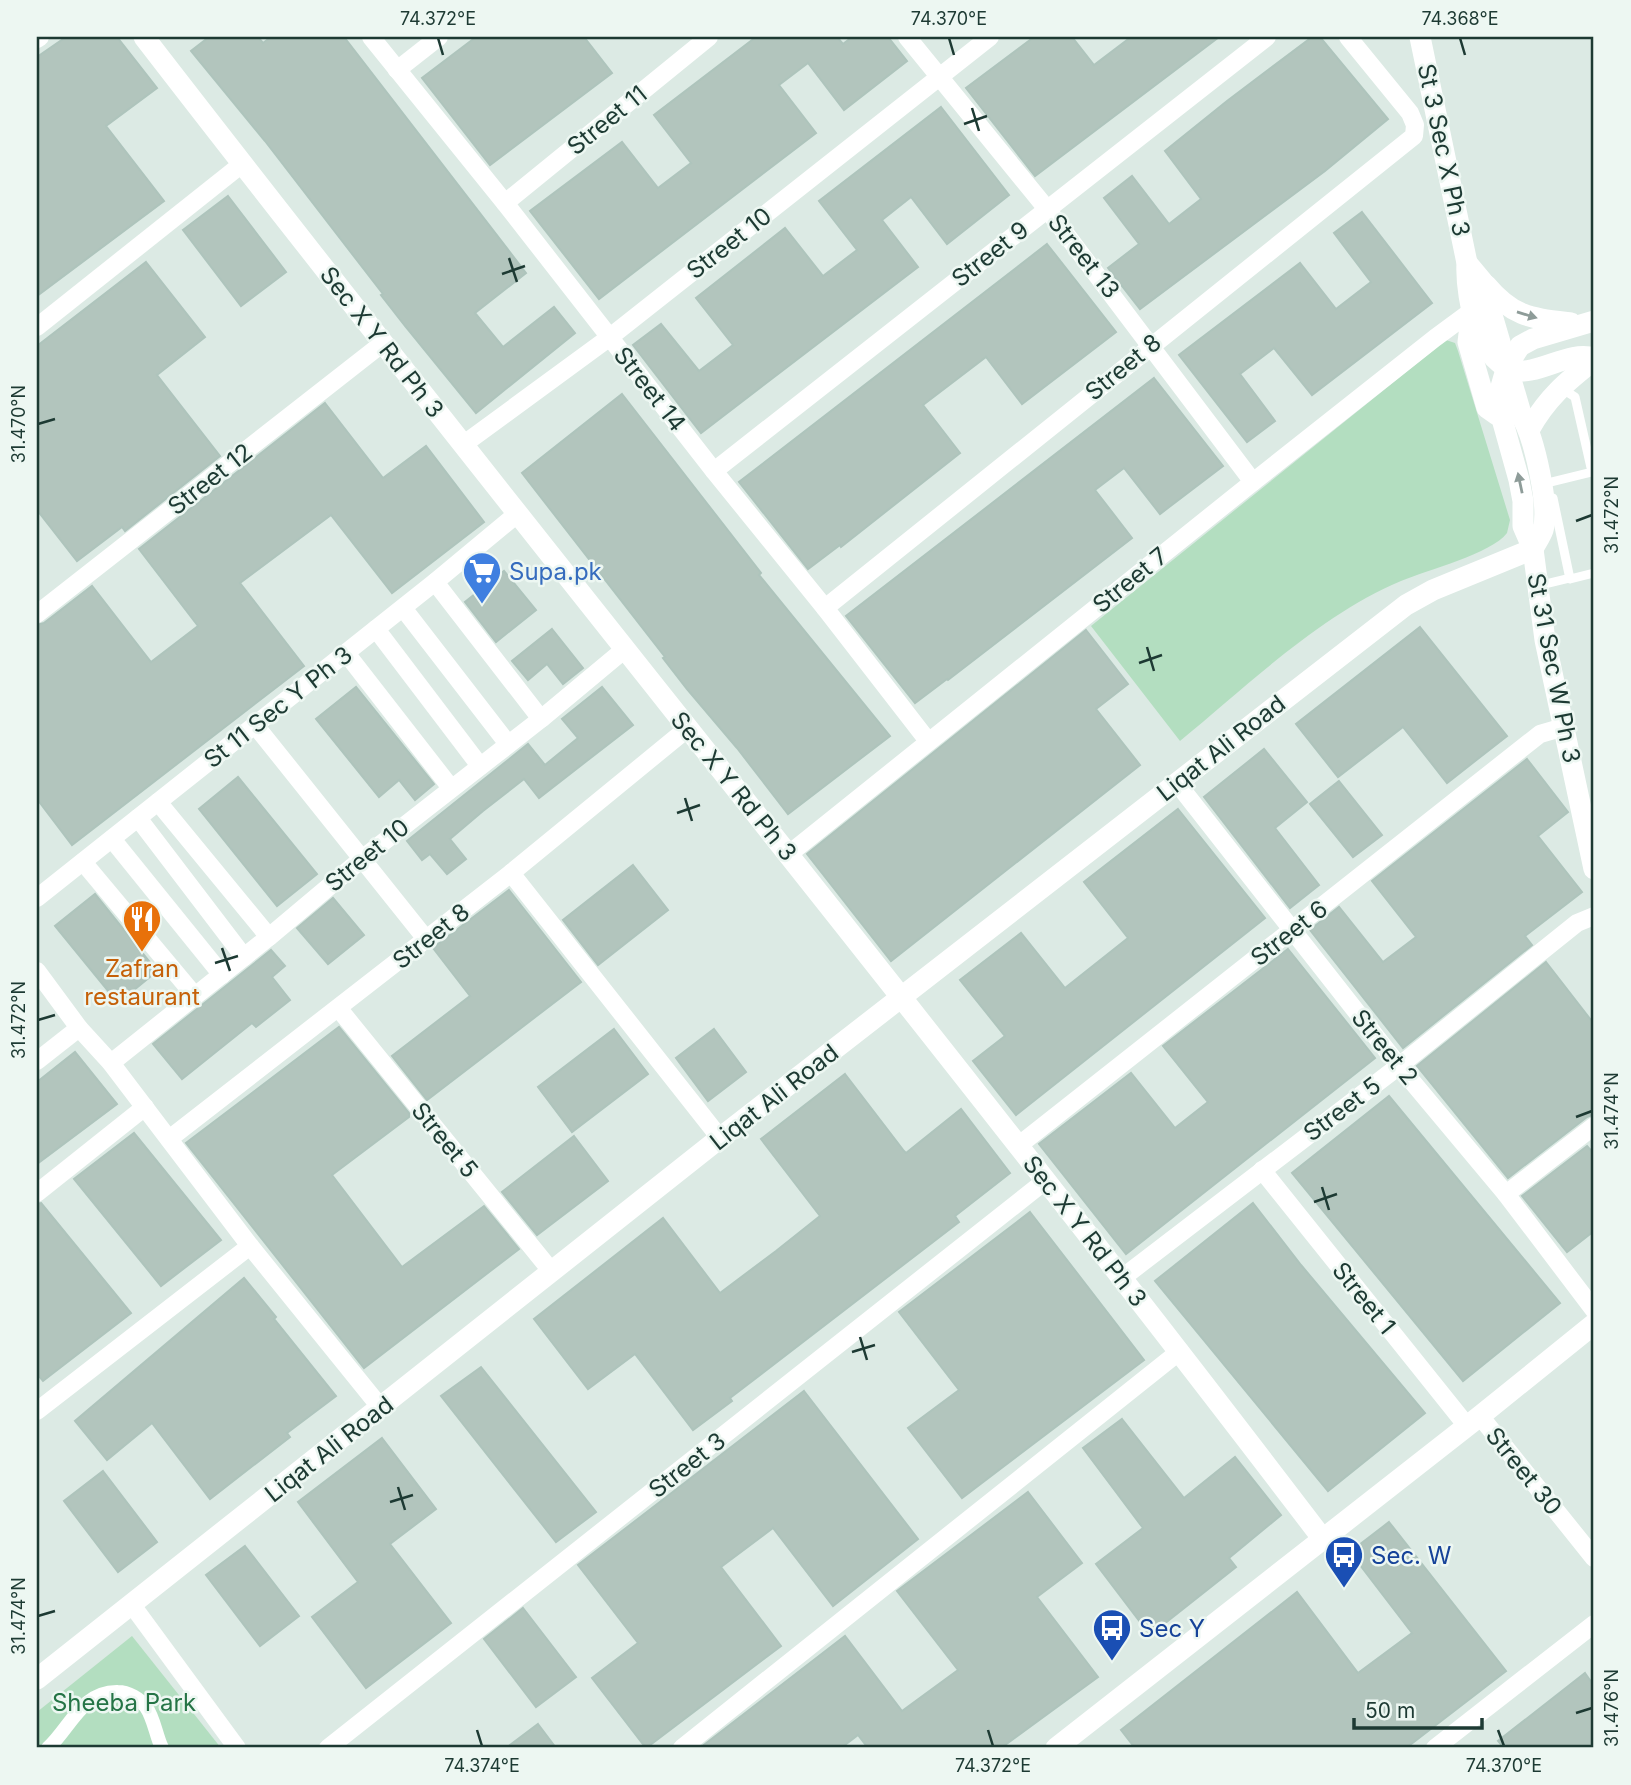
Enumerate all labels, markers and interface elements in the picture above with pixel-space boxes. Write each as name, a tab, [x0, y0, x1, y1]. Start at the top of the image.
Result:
text: 74.372°E	[400, 8, 476, 29]
text: 74.370°E	[911, 8, 987, 29]
text: 74.368°E	[1421, 8, 1499, 29]
street label: St 3 Sec X Ph 3	[1412, 61, 1476, 239]
street label: Street 11	[561, 79, 653, 161]
street label: Street 10	[681, 201, 777, 285]
street label: Street 13	[1042, 208, 1126, 304]
street label: Street 9	[946, 215, 1034, 293]
street label: Sec X Y Rd Ph 3	[314, 261, 450, 423]
one-way arrow	[1516, 310, 1537, 321]
street label: Street 8	[1079, 328, 1167, 406]
street label: Street 14	[608, 341, 692, 437]
text: 31.470°N	[8, 385, 29, 463]
street label: Street 12	[162, 437, 258, 521]
one-way arrow	[1514, 472, 1525, 494]
text: 31.472°N	[1601, 476, 1622, 554]
street label: Street 7	[1087, 541, 1173, 619]
supermarket icon: Supa.pk	[461, 550, 503, 605]
place label: Supa.pk	[509, 557, 602, 586]
street label: St 31 Sec W Ph 3	[1521, 571, 1587, 765]
street label: St 11 Sec Y Ph 3	[198, 640, 358, 774]
street label: Liqat Ali Road	[1151, 689, 1291, 807]
street label: Sec X Y Rd Ph 3	[665, 706, 803, 866]
street label: Street 10	[319, 812, 415, 898]
street label: Street 6	[1245, 894, 1333, 972]
street label: Street 8	[387, 897, 475, 975]
restaurant icon: Zafran restaurant	[121, 898, 163, 953]
place label: Zafran restaurant	[84, 954, 200, 1011]
text: 31.472°N	[8, 981, 29, 1059]
street label: Street 2	[1346, 1003, 1424, 1091]
street label: Liqat Ali Road	[704, 1038, 844, 1156]
street label: Street 5	[1298, 1071, 1386, 1147]
text: 31.474°N	[1601, 1072, 1622, 1150]
street label: Street 5	[406, 1096, 484, 1184]
street label: Sec X Y Rd Ph 3	[1017, 1150, 1153, 1312]
street label: Street 1	[1326, 1256, 1402, 1340]
street label: Liqat Ali Road	[259, 1390, 399, 1508]
street label: Street 30	[1480, 1421, 1568, 1521]
street label: Street 3	[643, 1426, 731, 1504]
bus stop icon: Sec. W	[1323, 1534, 1365, 1589]
place label: Sec. W	[1371, 1541, 1452, 1570]
text: 31.474°N	[8, 1577, 29, 1655]
bus stop icon: Sec Y	[1091, 1607, 1133, 1662]
place label: Sec Y	[1139, 1614, 1205, 1643]
text: 31.476°N	[1601, 1669, 1622, 1747]
scale bar	[1354, 1687, 1482, 1731]
park label: Sheeba Park	[52, 1688, 196, 1717]
text: 50 m	[1365, 1698, 1415, 1723]
text: 74.374°E	[444, 1755, 520, 1776]
text: 74.372°E	[955, 1755, 1031, 1776]
text: 74.370°E	[1466, 1755, 1542, 1776]

